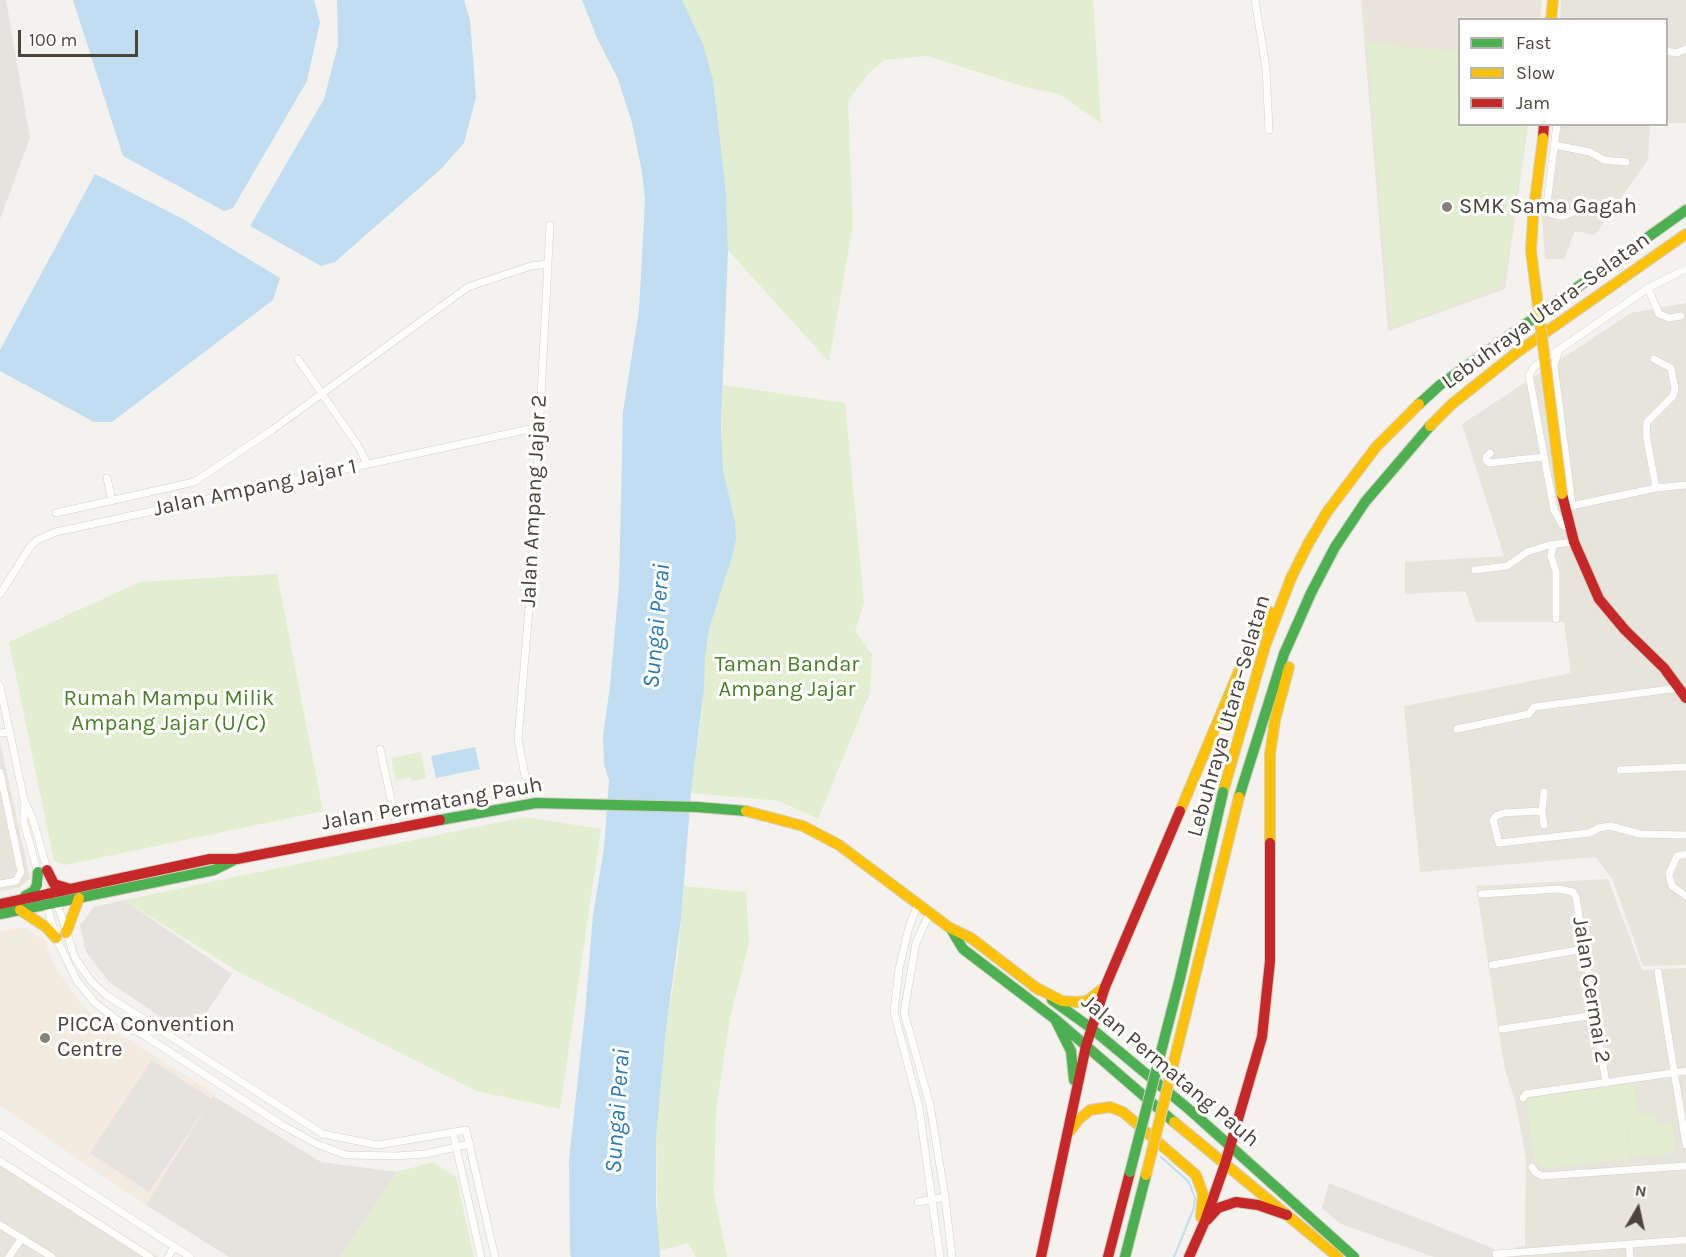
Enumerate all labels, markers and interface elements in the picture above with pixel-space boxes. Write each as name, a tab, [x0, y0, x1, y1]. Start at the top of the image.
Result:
scale bar	[21, 18, 141, 56]
legend	[1458, 18, 1668, 126]
text: 100 m	[29, 29, 77, 51]
text: Fast	[1516, 32, 1551, 54]
text: Slow	[1516, 62, 1555, 84]
text: Jam	[1516, 92, 1550, 114]
place label: SMK Sama Gagah	[1459, 194, 1637, 220]
marker: SMK Sama Gagah	[1440, 200, 1454, 214]
street label: Lebuhraya Utara–Selatan	[1437, 227, 1655, 395]
street label: Jalan Ampang Jajar 2	[515, 394, 553, 608]
street label: Jalan Ampang Jajar 1	[151, 454, 359, 522]
water label: Sungai Perai	[637, 563, 677, 689]
street label: Lebuhraya Utara–Selatan	[1182, 592, 1276, 840]
park label: Taman Bandar Ampang Jajar	[715, 652, 859, 704]
park label: Rumah Mampu Milik Ampang Jajar (U/C)	[63, 686, 275, 738]
street label: Jalan Permatang Pauh	[319, 772, 545, 836]
street label: Jalan Cermai 2	[1566, 915, 1616, 1065]
street label: Jalan Permatang Pauh	[1076, 989, 1264, 1153]
place label: PICCA Convention Centre	[57, 1012, 235, 1064]
marker: PICCA Convention Centre	[38, 1031, 52, 1045]
water label: Sungai Perai	[599, 1048, 637, 1174]
north arrow	[1608, 1179, 1668, 1239]
text: N	[1634, 1180, 1648, 1201]

